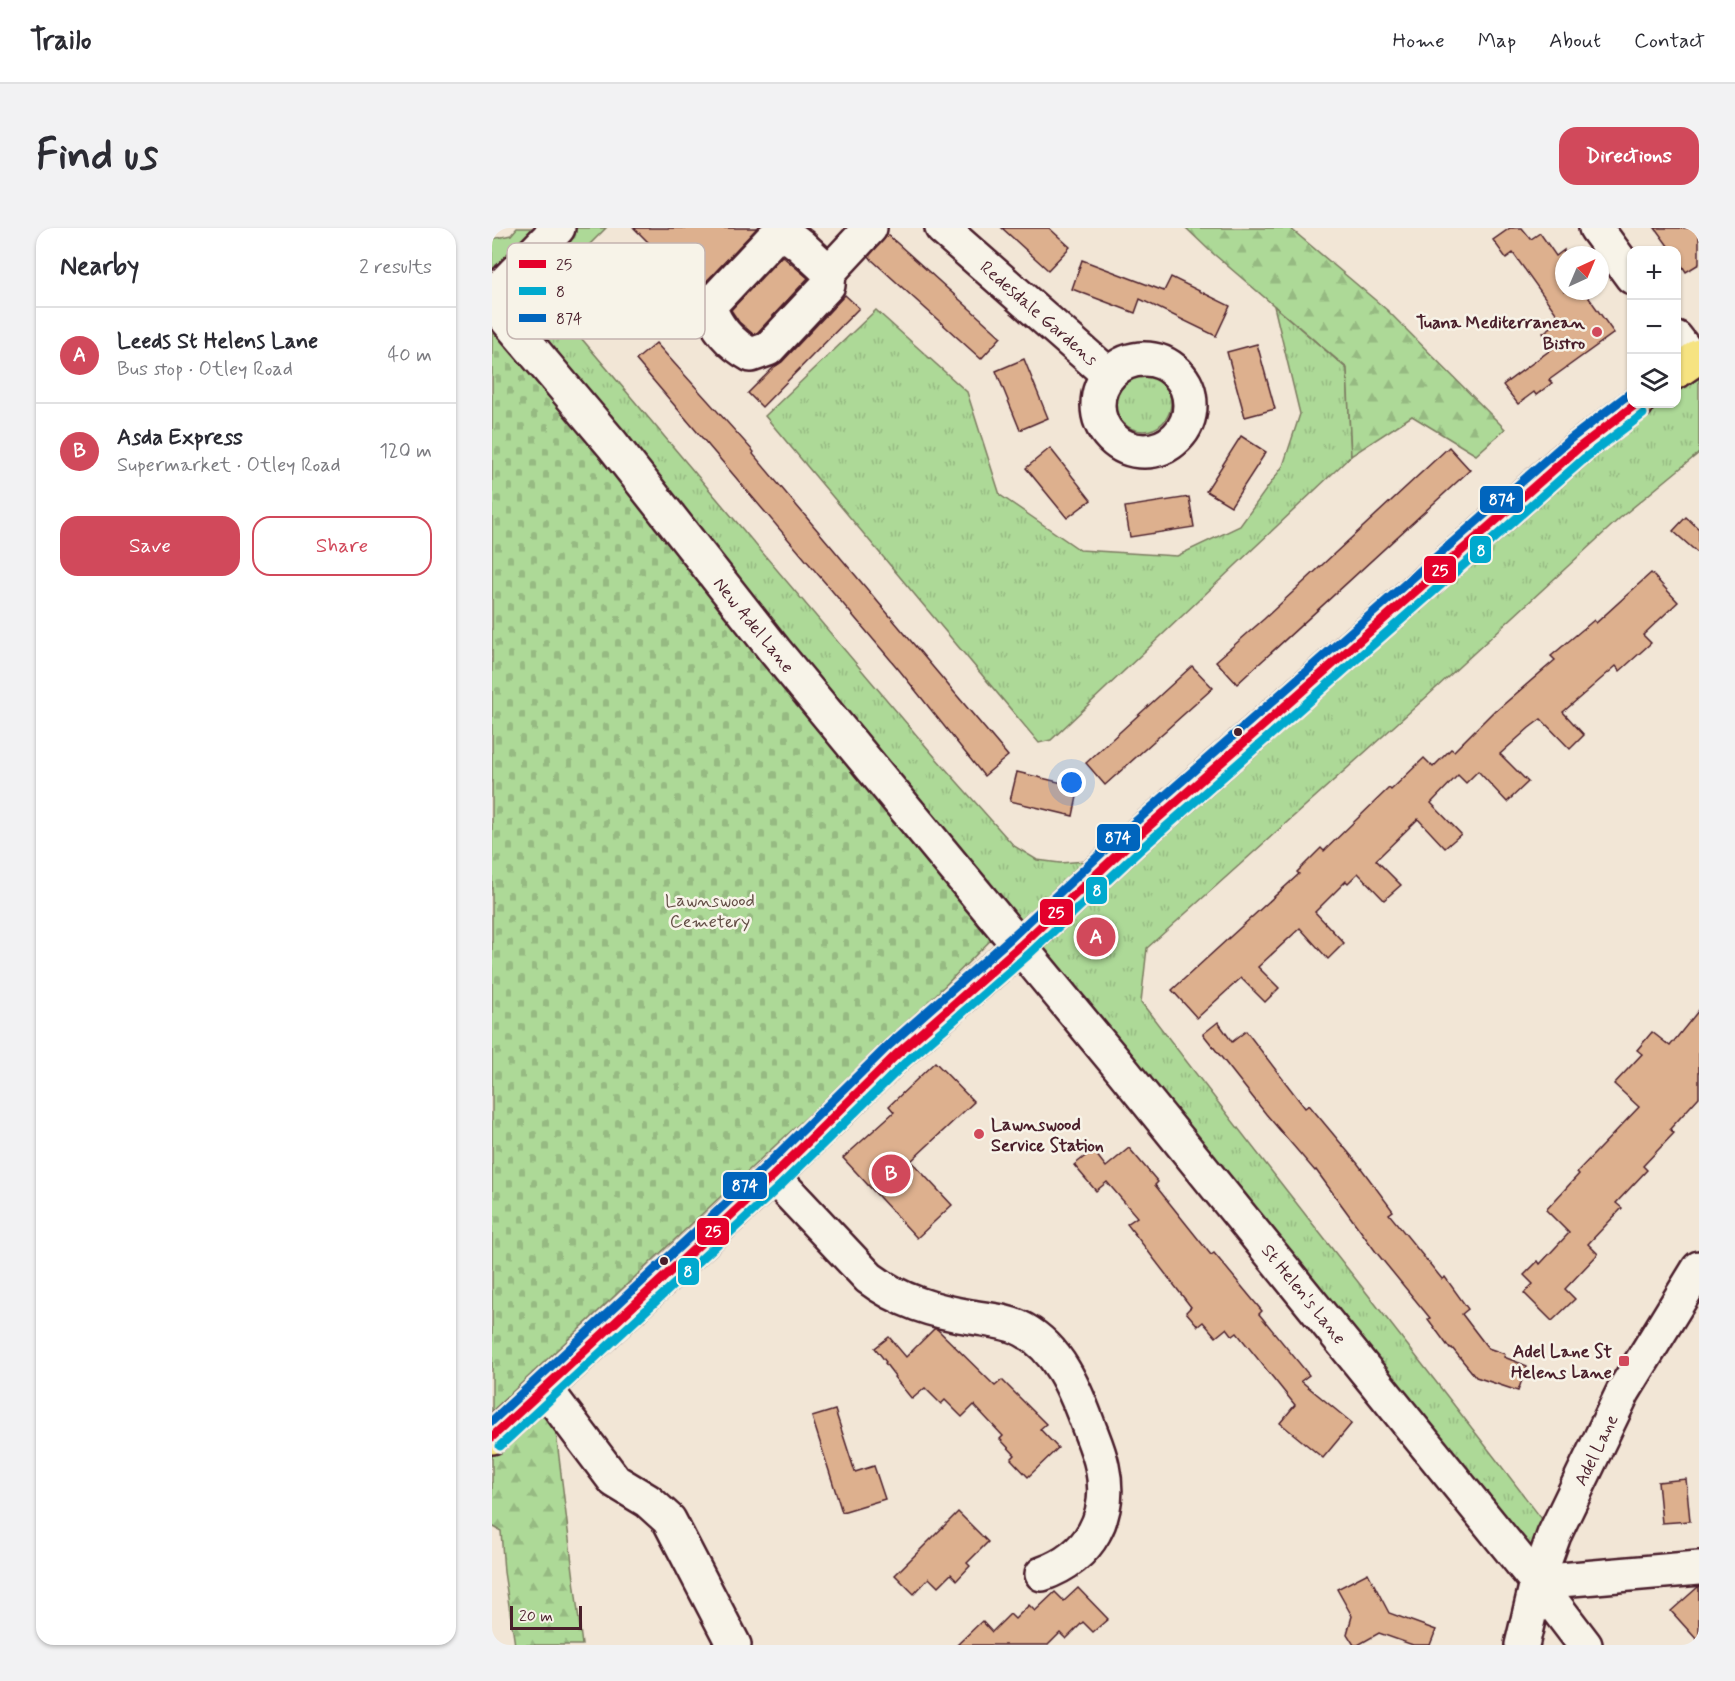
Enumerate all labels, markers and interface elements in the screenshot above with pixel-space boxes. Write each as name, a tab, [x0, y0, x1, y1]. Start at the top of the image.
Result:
text: Trailo	[30, 23, 91, 60]
text: Home	[1393, 27, 1445, 55]
text: Map	[1478, 27, 1516, 55]
text: About	[1549, 27, 1601, 55]
text: Contact	[1634, 27, 1705, 55]
button: Directions	[1559, 127, 1699, 185]
text: Find us	[36, 129, 158, 184]
legend	[507, 243, 705, 339]
north arrow	[1555, 246, 1609, 300]
map controls	[1627, 246, 1681, 408]
button: +	[1627, 246, 1681, 300]
text: Nearby	[60, 250, 139, 284]
text: 2 results	[359, 254, 432, 281]
text: 25	[556, 255, 572, 276]
street label: Redesdale Gardens	[974, 256, 1102, 372]
text: 8	[556, 282, 565, 303]
button: −	[1627, 300, 1681, 354]
text: 874	[556, 309, 583, 330]
place label: Tuana Mediterranean Bistro	[1416, 311, 1586, 356]
marker: Tuana Mediterranean Bistro	[1590, 325, 1604, 339]
text: Leeds St Helens Lane	[117, 328, 318, 356]
text: A	[73, 342, 86, 369]
text: 40 m	[388, 342, 432, 369]
button: layers	[1627, 354, 1681, 408]
text: Bus stop · Otley Road	[117, 356, 293, 383]
text: Asda Express	[117, 424, 243, 452]
text: B	[73, 438, 86, 465]
text: 120 m	[379, 438, 432, 465]
text: Supermarket · Otley Road	[117, 452, 341, 479]
line badge: 874	[1479, 485, 1524, 514]
text: 874	[1489, 490, 1516, 511]
button: Save	[60, 516, 240, 576]
button: Share	[252, 516, 432, 576]
line badge: 8	[1469, 535, 1492, 564]
text: 8	[1476, 541, 1486, 562]
line badge: 25	[1423, 555, 1457, 584]
text: 25	[1432, 561, 1449, 582]
street label: New Adel Lane	[707, 573, 799, 678]
unlabelled marker	[1232, 726, 1244, 738]
your location	[1057, 768, 1086, 797]
line badge: 874	[1096, 823, 1141, 852]
text: 874	[1105, 828, 1132, 849]
line badge: 8	[1085, 876, 1108, 905]
text: 8	[1092, 881, 1102, 902]
park label: Lawnswood Cemetery	[665, 889, 755, 934]
line badge: 25	[1039, 898, 1074, 926]
text: 25	[1048, 903, 1065, 924]
pin: A	[1076, 914, 1116, 960]
place label: Lawnswood Service Station	[991, 1113, 1104, 1158]
marker: Lawnswood Service Station	[972, 1127, 986, 1141]
pin: B	[872, 1152, 910, 1196]
line badge: 874	[722, 1171, 768, 1200]
text: 874	[732, 1176, 759, 1197]
line badge: 25	[696, 1217, 730, 1246]
text: 25	[705, 1222, 722, 1243]
street label: St Helen's Lane	[1255, 1239, 1351, 1350]
unlabelled marker	[658, 1255, 670, 1267]
line badge: 8	[677, 1257, 700, 1286]
text: 8	[683, 1262, 693, 1283]
place label: Adel Lane St Helens Lane	[1511, 1340, 1612, 1385]
marker: Adel Lane St Helens Lane	[1617, 1354, 1631, 1368]
street label: Adel Lane	[1569, 1411, 1625, 1490]
scale bar	[510, 1603, 582, 1630]
text: 20 m	[519, 1606, 553, 1627]

